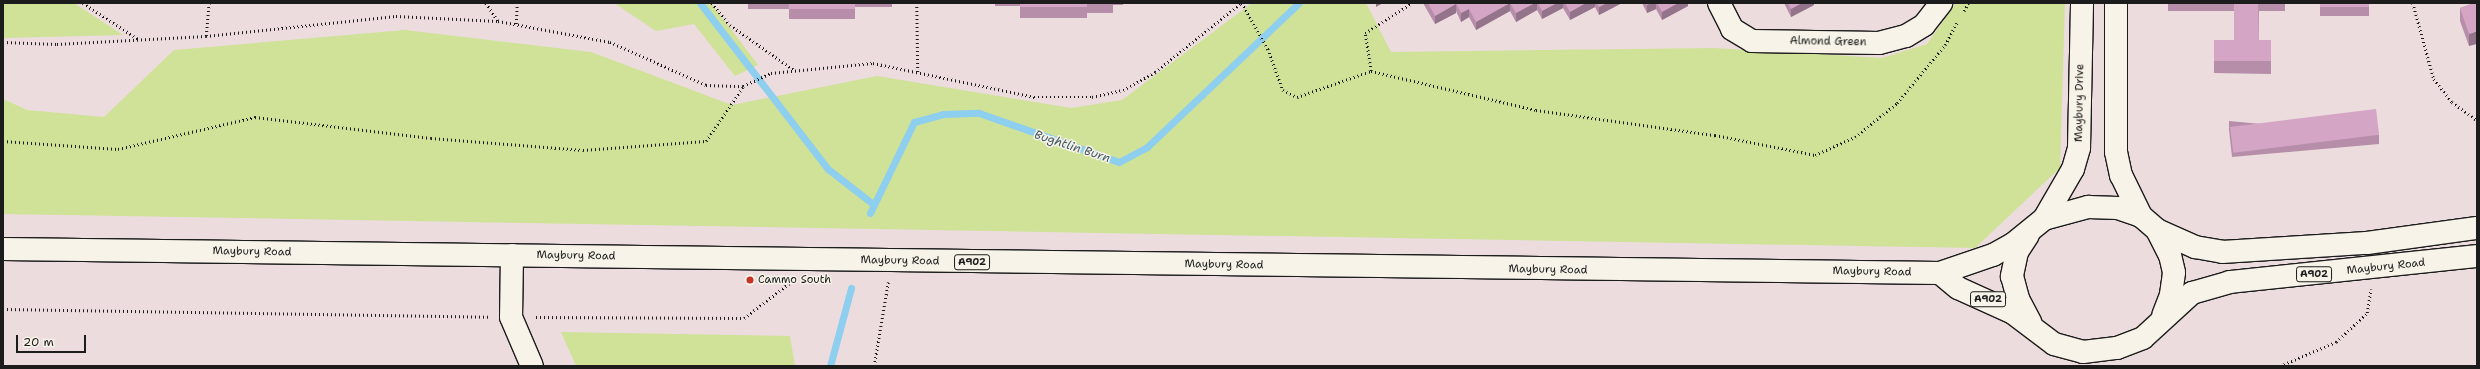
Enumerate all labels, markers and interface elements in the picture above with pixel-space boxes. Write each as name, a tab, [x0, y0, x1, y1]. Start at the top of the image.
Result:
street label: Almond Green	[1790, 35, 1866, 49]
street label: Maybury Drive	[2073, 64, 2087, 142]
water label: Bughtlin Burn	[1032, 128, 1112, 166]
street label: Maybury Road	[212, 245, 292, 259]
street label: Maybury Road	[536, 249, 616, 263]
street label: Maybury Road	[860, 254, 940, 268]
road number: A902	[954, 254, 990, 270]
street label: Maybury Road	[2346, 256, 2426, 278]
street label: Maybury Road	[1184, 258, 1264, 272]
street label: Maybury Road	[1508, 263, 1588, 277]
street label: Maybury Road	[1832, 265, 1912, 279]
road number: A902	[2296, 266, 2332, 282]
place label: Cammo South	[758, 273, 831, 287]
marker: Cammo South	[745, 275, 755, 285]
road number: A902	[1970, 291, 2006, 307]
scale bar	[18, 327, 88, 353]
text: 20 m	[23, 334, 54, 350]

